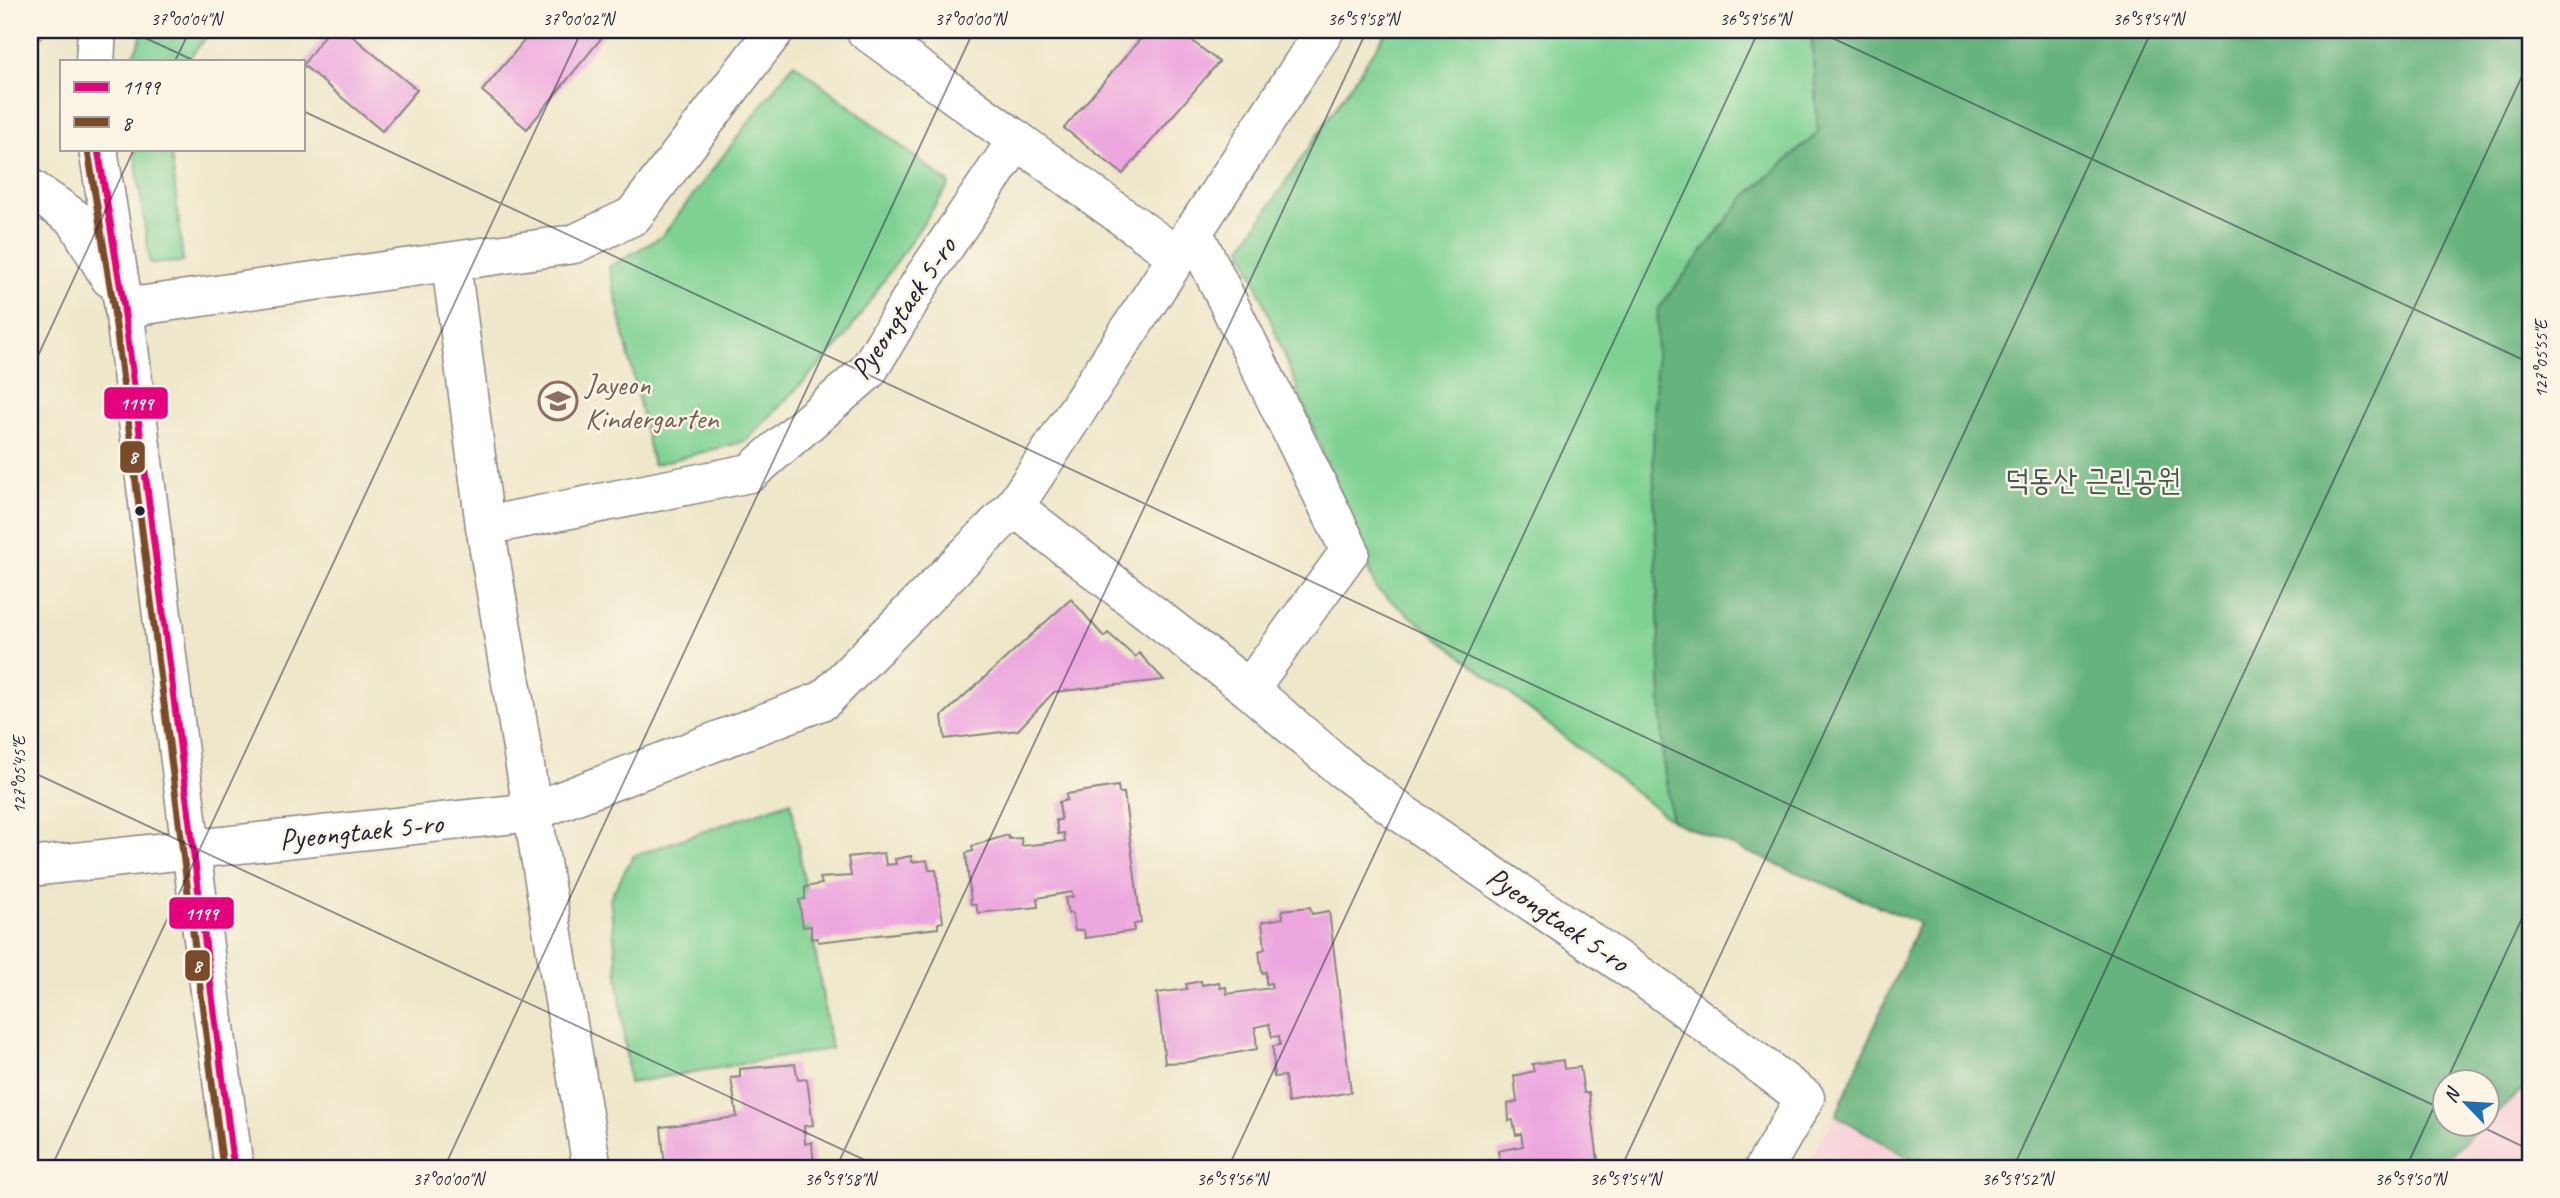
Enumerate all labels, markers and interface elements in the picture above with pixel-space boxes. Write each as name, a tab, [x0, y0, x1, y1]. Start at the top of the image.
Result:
text: 37°00'04"N	[151, 8, 225, 30]
text: 37°00'02"N	[543, 8, 617, 30]
text: 37°00'00"N	[935, 8, 1009, 30]
text: 36°59'58"N	[1328, 8, 1402, 30]
text: 36°59'56"N	[1720, 8, 1794, 30]
text: 36°59'54"N	[2113, 8, 2187, 30]
legend	[60, 60, 304, 150]
text: 1199	[122, 74, 161, 100]
text: 8	[122, 110, 134, 136]
street label: Pyeongtaek 5-ro	[841, 228, 965, 387]
text: 127°05'55"E	[2530, 318, 2552, 398]
place label: Jayeon Kindergarten	[583, 365, 720, 437]
school or university icon: Jayeon Kindergarten	[537, 380, 579, 422]
line badge: 1199	[103, 386, 169, 420]
text: 1199	[119, 392, 156, 416]
line badge: 8	[119, 440, 146, 474]
text: 8	[129, 445, 140, 469]
park label: 덕동산 근린공원	[2005, 461, 2181, 499]
unlabelled marker	[133, 504, 147, 518]
text: 127°05'45"E	[8, 734, 30, 814]
street label: Pyeongtaek 5-ro	[278, 803, 446, 858]
street label: Pyeongtaek 5-ro	[1479, 857, 1638, 981]
line badge: 1199	[168, 896, 235, 930]
text: 1199	[184, 902, 221, 926]
line badge: 8	[184, 949, 211, 982]
text: 8	[193, 954, 204, 978]
north arrow	[2430, 1068, 2500, 1138]
text: N	[2438, 1083, 2466, 1107]
text: 37°00'00"N	[413, 1168, 487, 1190]
text: 36°59'58"N	[805, 1168, 879, 1190]
text: 36°59'56"N	[1197, 1168, 1271, 1190]
text: 36°59'54"N	[1590, 1168, 1664, 1190]
text: 36°59'52"N	[1982, 1168, 2056, 1190]
text: 36°59'50"N	[2375, 1168, 2449, 1190]

